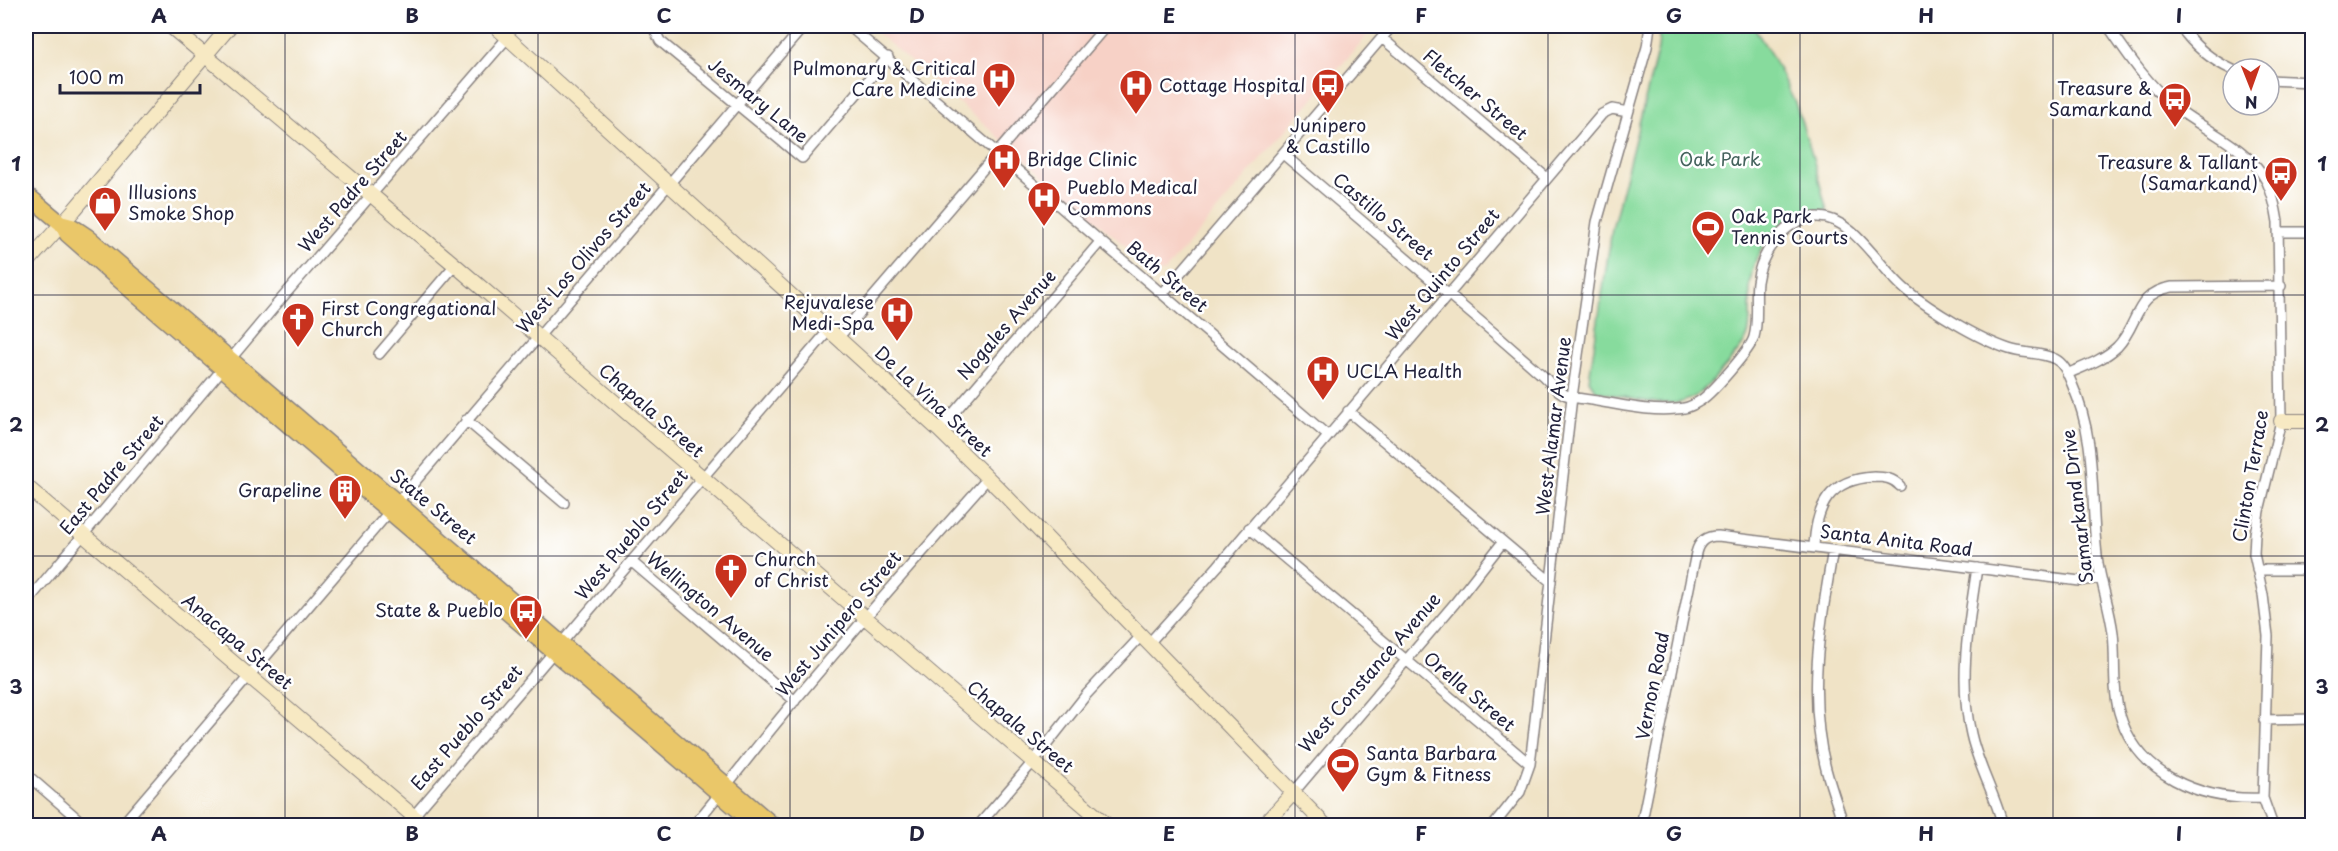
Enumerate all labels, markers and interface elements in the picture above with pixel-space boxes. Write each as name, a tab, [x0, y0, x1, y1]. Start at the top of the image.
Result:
text: A	[151, 0, 167, 30]
text: B	[405, 0, 419, 30]
text: C	[656, 0, 672, 30]
text: D	[909, 0, 925, 30]
text: E	[1163, 0, 1175, 30]
text: F	[1415, 0, 1427, 30]
text: G	[1666, 0, 1682, 30]
text: H	[1918, 0, 1934, 30]
text: I	[2176, 0, 2182, 30]
street label: Fletcher Street	[1418, 42, 1534, 146]
street label: Jesmary Lane	[703, 51, 815, 149]
place label: Pulmonary & Critical Care Medicine	[792, 54, 976, 102]
scale bar	[60, 57, 200, 95]
north arrow	[2221, 57, 2281, 117]
hospital icon: Pulmonary & Critical Care Medicine	[981, 61, 1017, 108]
text: 100 m	[69, 63, 124, 90]
bus stop icon: Junipero & Castillo	[1310, 67, 1346, 114]
hospital icon: Cottage Hospital	[1118, 68, 1154, 115]
place label: Cottage Hospital	[1159, 71, 1305, 98]
place label: Treasure & Samarkand	[2049, 74, 2152, 122]
bus stop icon: Treasure & Samarkand	[2157, 81, 2193, 128]
text: N	[2245, 91, 2258, 115]
place label: Junipero & Castillo	[1286, 111, 1370, 159]
street label: West Padre Street	[291, 124, 413, 258]
hospital icon: Bridge Clinic	[986, 142, 1022, 189]
place label: Bridge Clinic	[1027, 145, 1137, 172]
park label: Oak Park	[1679, 145, 1761, 172]
text: 1	[11, 148, 21, 178]
place label: Treasure & Tallant (Samarkand)	[2097, 148, 2258, 196]
text: 1	[2317, 148, 2327, 178]
bus stop icon: Treasure & Tallant (Samarkand)	[2263, 155, 2299, 202]
street label: Castillo Street	[1327, 165, 1440, 266]
place label: Pueblo Medical Commons	[1067, 173, 1198, 221]
street label: West Los Olivos Street	[509, 175, 656, 339]
place label: Illusions Smoke Shop	[128, 178, 234, 226]
hospital icon: Pueblo Medical Commons	[1026, 180, 1062, 227]
shop icon: Illusions Smoke Shop	[87, 185, 123, 232]
street label: West Quinto Street	[1378, 202, 1505, 346]
place label: Oak Park Tennis Courts	[1731, 202, 1848, 250]
sports icon: Oak Park Tennis Courts	[1690, 209, 1726, 256]
street label: Bath Street	[1121, 234, 1215, 318]
street label: Nogales Avenue	[950, 263, 1062, 385]
place label: Rejuvalese Medi-Spa	[784, 288, 874, 336]
place label: First Congregational Church	[321, 294, 496, 342]
hospital icon: Rejuvalese Medi-Spa	[879, 295, 915, 342]
church icon: First Congregational Church	[280, 301, 316, 348]
street label: West Alamar Avenue	[1528, 335, 1577, 517]
street label: De La Vina Street	[869, 339, 999, 463]
hospital icon: UCLA Health	[1305, 354, 1341, 401]
street label: Chapala Street	[593, 356, 711, 463]
place label: UCLA Health	[1346, 357, 1462, 384]
street label: East Padre Street	[52, 408, 169, 540]
street label: Clinton Terrace	[2225, 408, 2274, 544]
text: 2	[9, 409, 23, 439]
text: 2	[2315, 409, 2329, 439]
street label: Samarkand Drive	[2054, 428, 2099, 584]
street label: State Street	[385, 461, 483, 550]
street label: West Pueblo Street	[568, 463, 694, 605]
building icon: Grapeline	[327, 473, 363, 520]
place label: Grapeline	[238, 476, 322, 503]
street label: Santa Anita Road	[1818, 517, 1974, 562]
street label: West Junipero Street	[769, 544, 907, 702]
street label: Wellington Avenue	[642, 545, 781, 667]
place label: Church of Christ	[754, 545, 829, 593]
church icon: Church of Christ	[713, 552, 749, 599]
street label: Anacapa Street	[177, 586, 299, 695]
street label: West Constance Avenue	[1291, 586, 1446, 758]
bus stop icon: State & Pueblo	[508, 593, 544, 640]
place label: State & Pueblo	[375, 596, 503, 623]
street label: Vernon Road	[1628, 629, 1675, 742]
street label: Orella Street	[1418, 644, 1522, 737]
street label: East Pueblo Street	[404, 658, 528, 796]
text: 3	[9, 671, 23, 701]
text: 3	[2315, 671, 2329, 701]
street label: Chapala Street	[962, 673, 1080, 779]
place label: Santa Barbara Gym & Fitness	[1366, 739, 1497, 787]
sports icon: Santa Barbara Gym & Fitness	[1325, 746, 1361, 793]
text: A	[151, 818, 167, 848]
text: B	[405, 818, 419, 848]
text: C	[656, 818, 672, 848]
text: D	[909, 818, 925, 848]
text: E	[1163, 818, 1175, 848]
text: F	[1415, 818, 1427, 848]
text: G	[1666, 818, 1682, 848]
text: H	[1918, 818, 1934, 848]
text: I	[2176, 818, 2182, 848]

